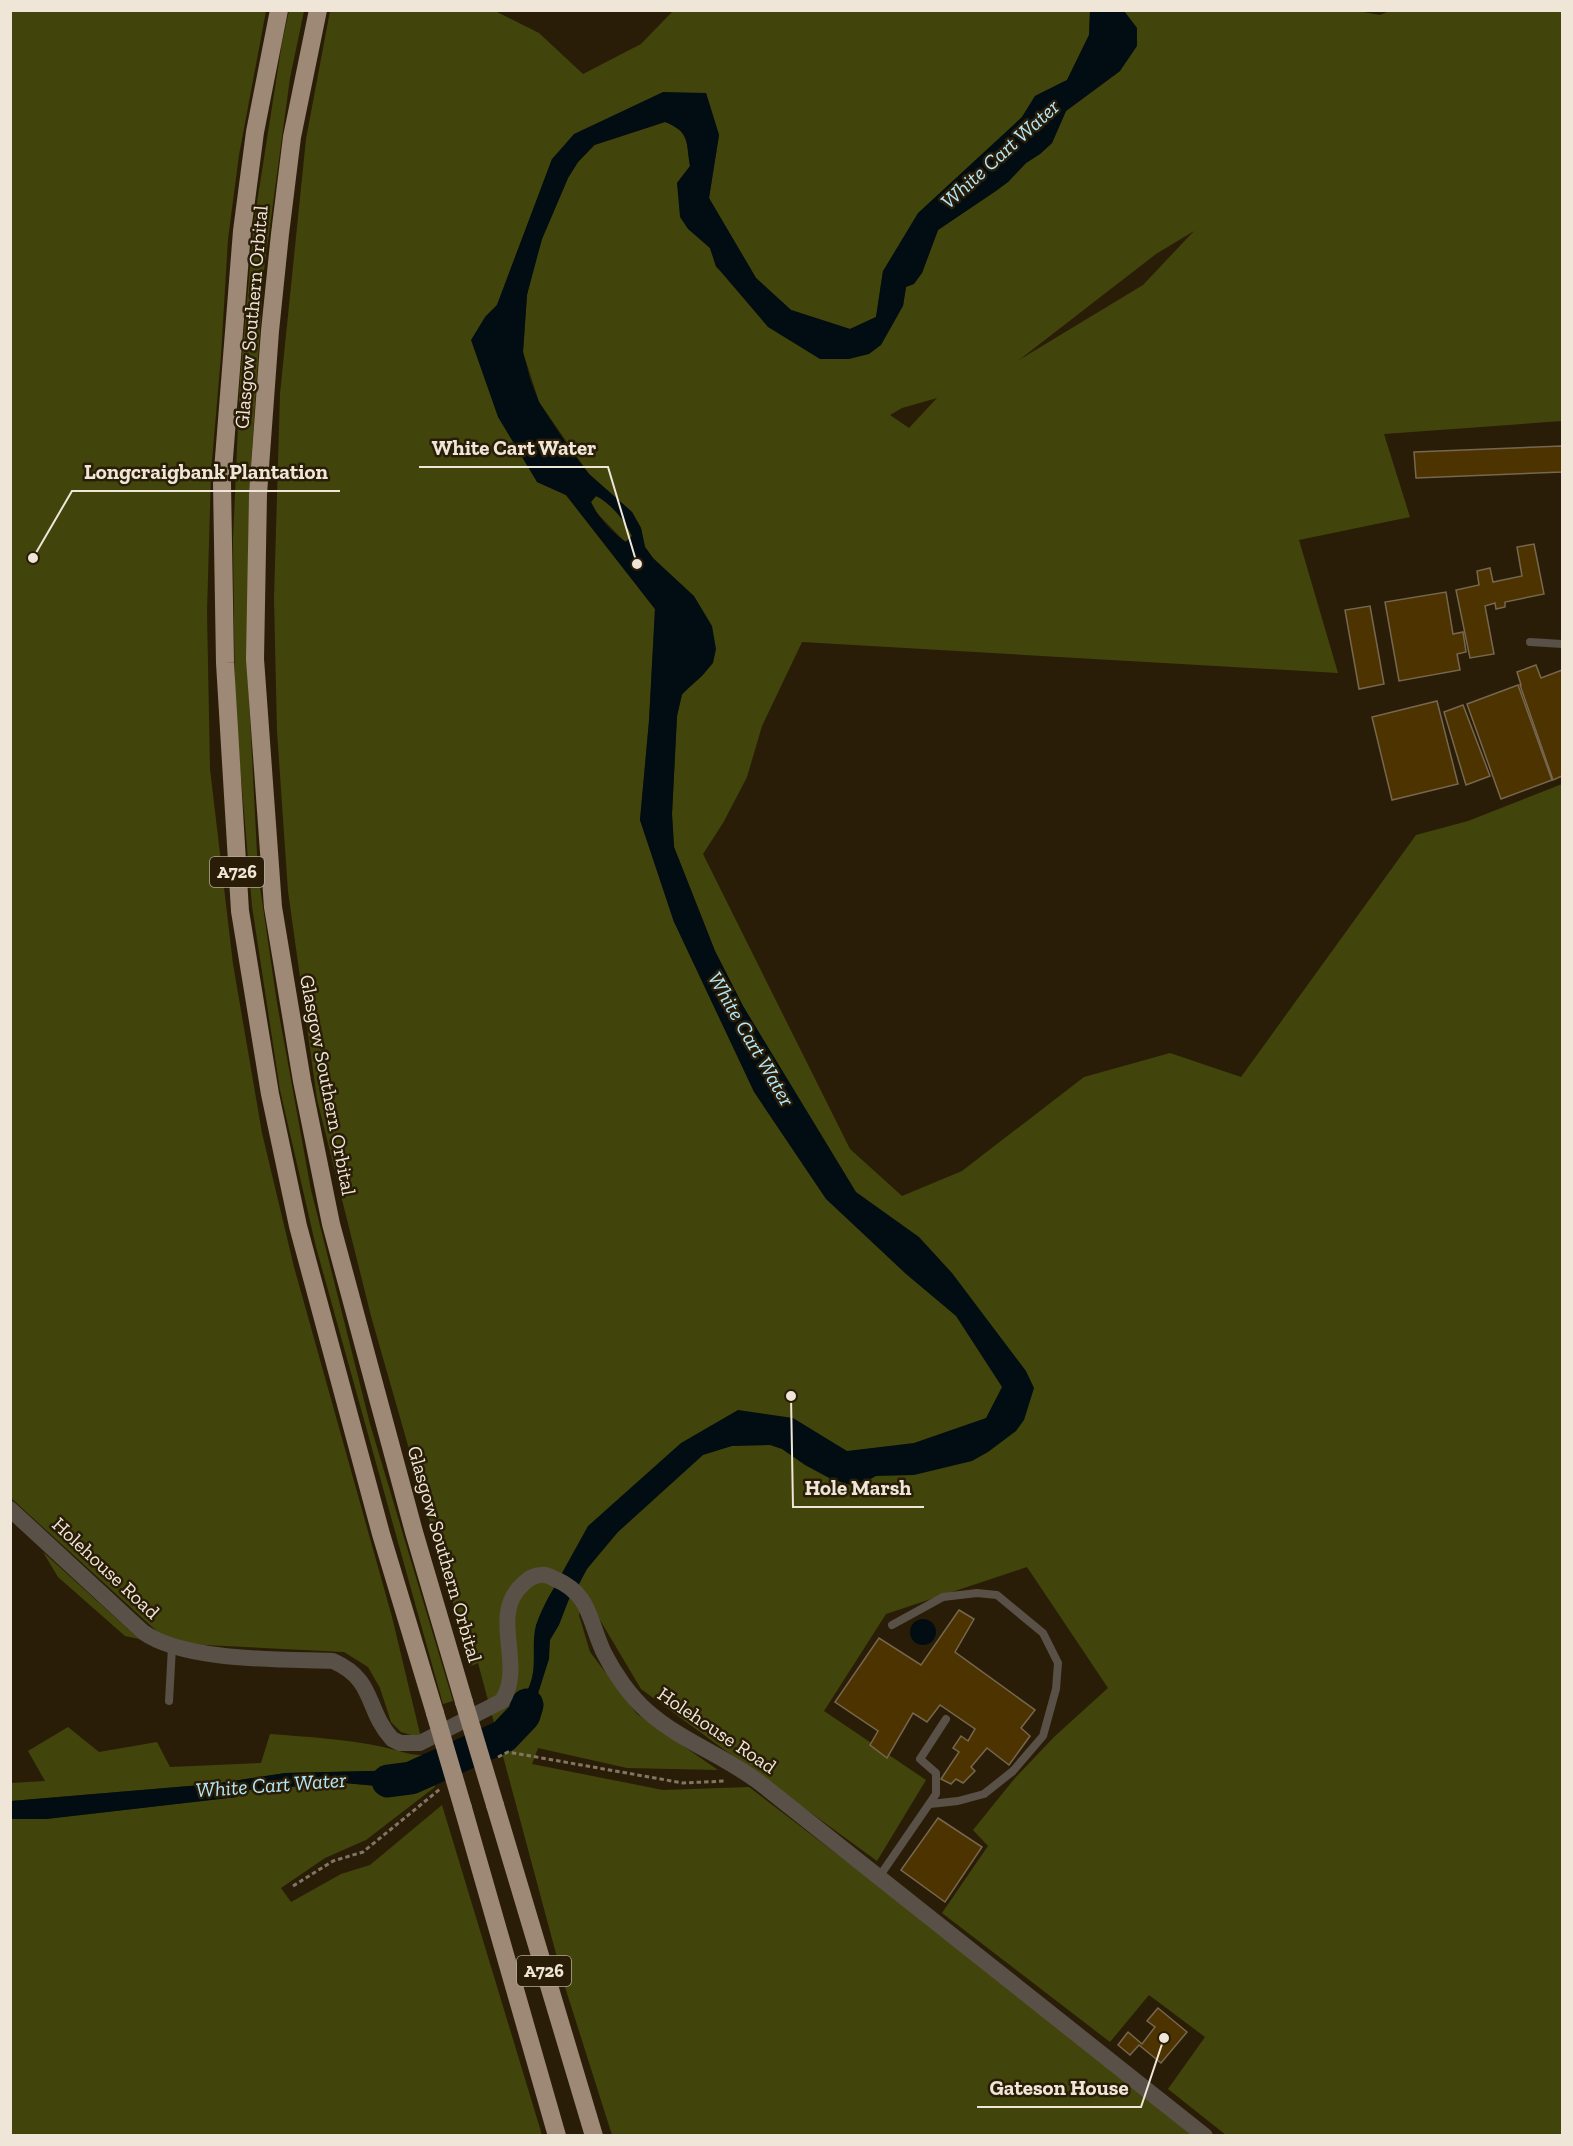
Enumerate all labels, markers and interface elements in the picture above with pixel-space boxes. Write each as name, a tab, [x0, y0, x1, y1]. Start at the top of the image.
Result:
water label: White Cart Water	[935, 93, 1065, 213]
street label: Glasgow Southern Orbital	[229, 204, 273, 430]
callout: White Cart Water	[419, 428, 608, 467]
text: White Cart Water	[432, 435, 596, 460]
callout: Longcraigbank Plantation	[72, 452, 340, 491]
text: Longcraigbank Plantation	[84, 459, 329, 484]
road number: A726	[210, 857, 264, 887]
water label: White Cart Water	[703, 967, 800, 1111]
street label: Glasgow Southern Orbital	[295, 973, 361, 1197]
street label: Glasgow Southern Orbital	[403, 1443, 487, 1665]
callout: Hole Marsh	[793, 1468, 924, 1507]
text: Hole Marsh	[804, 1475, 912, 1500]
street label: Holehouse Road	[47, 1512, 165, 1624]
street label: Holehouse Road	[653, 1681, 781, 1779]
water label: White Cart Water	[195, 1767, 348, 1802]
road number: A726	[517, 1956, 571, 1986]
callout: Gateson House	[977, 2068, 1141, 2107]
text: Gateson House	[989, 2075, 1129, 2100]

